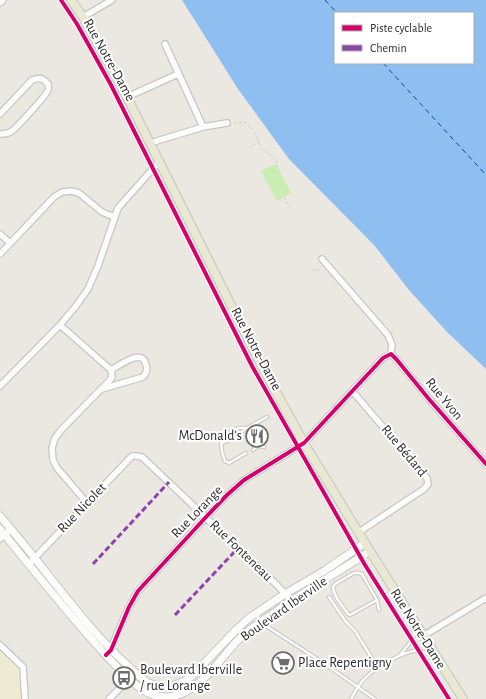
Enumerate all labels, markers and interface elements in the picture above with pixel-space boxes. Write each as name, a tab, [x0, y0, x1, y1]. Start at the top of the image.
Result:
legend	[334, 12, 474, 64]
street label: Rue Notre-Dame	[81, 16, 137, 104]
text: Piste cyclable	[370, 22, 432, 35]
text: Chemin	[370, 42, 407, 54]
street label: Rue Notre-Dame	[228, 305, 284, 393]
street label: Rue Yvon	[423, 375, 465, 423]
restaurant icon: McDonald's	[244, 423, 270, 449]
street label: Rue Bédard	[379, 423, 429, 479]
place label: McDonald's	[179, 429, 242, 443]
street label: Rue Nicolet	[55, 480, 109, 536]
street label: Rue Lorange	[169, 483, 225, 541]
street label: Rue Fonteneau	[207, 518, 275, 584]
street label: Boulevard Iberville	[238, 574, 330, 644]
street label: Rue Notre-Dame	[388, 586, 448, 672]
supermarket icon: Place Repentigny	[270, 650, 296, 676]
place label: Place Repentigny	[298, 656, 391, 670]
place label: Boulevard Iberville / rue Lorange	[140, 663, 242, 693]
bus stop icon: Boulevard Iberville / rue Lorange	[111, 665, 137, 691]

